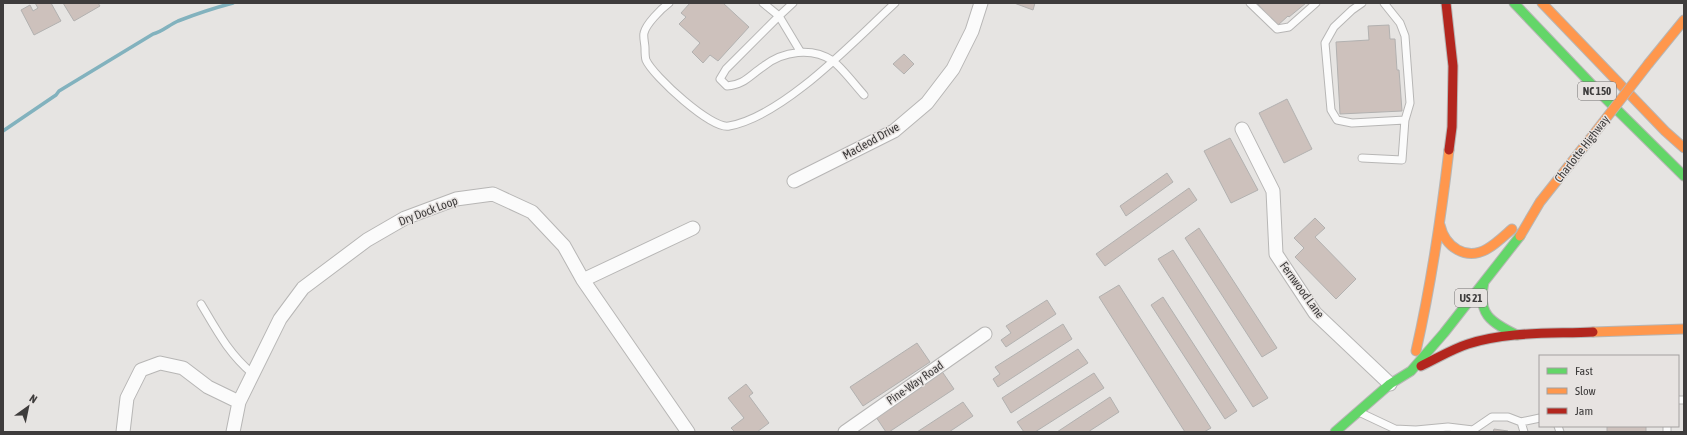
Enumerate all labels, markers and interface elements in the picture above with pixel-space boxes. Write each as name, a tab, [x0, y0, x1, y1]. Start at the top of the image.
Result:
road number: NC 150	[1578, 82, 1616, 100]
street label: Charlotte Highway	[1551, 113, 1613, 185]
street label: Macleod Drive	[840, 120, 902, 162]
street label: Dry Dock Loop	[396, 193, 460, 229]
street label: Fernwood Lane	[1277, 259, 1327, 321]
road number: US 21	[1455, 289, 1487, 307]
legend	[1539, 355, 1679, 427]
street label: Pine-Way Road	[884, 358, 946, 408]
text: Fast	[1575, 364, 1593, 378]
text: Slow	[1575, 384, 1596, 398]
north arrow	[8, 387, 48, 427]
text: N	[27, 392, 39, 405]
text: Jam	[1575, 404, 1593, 418]

